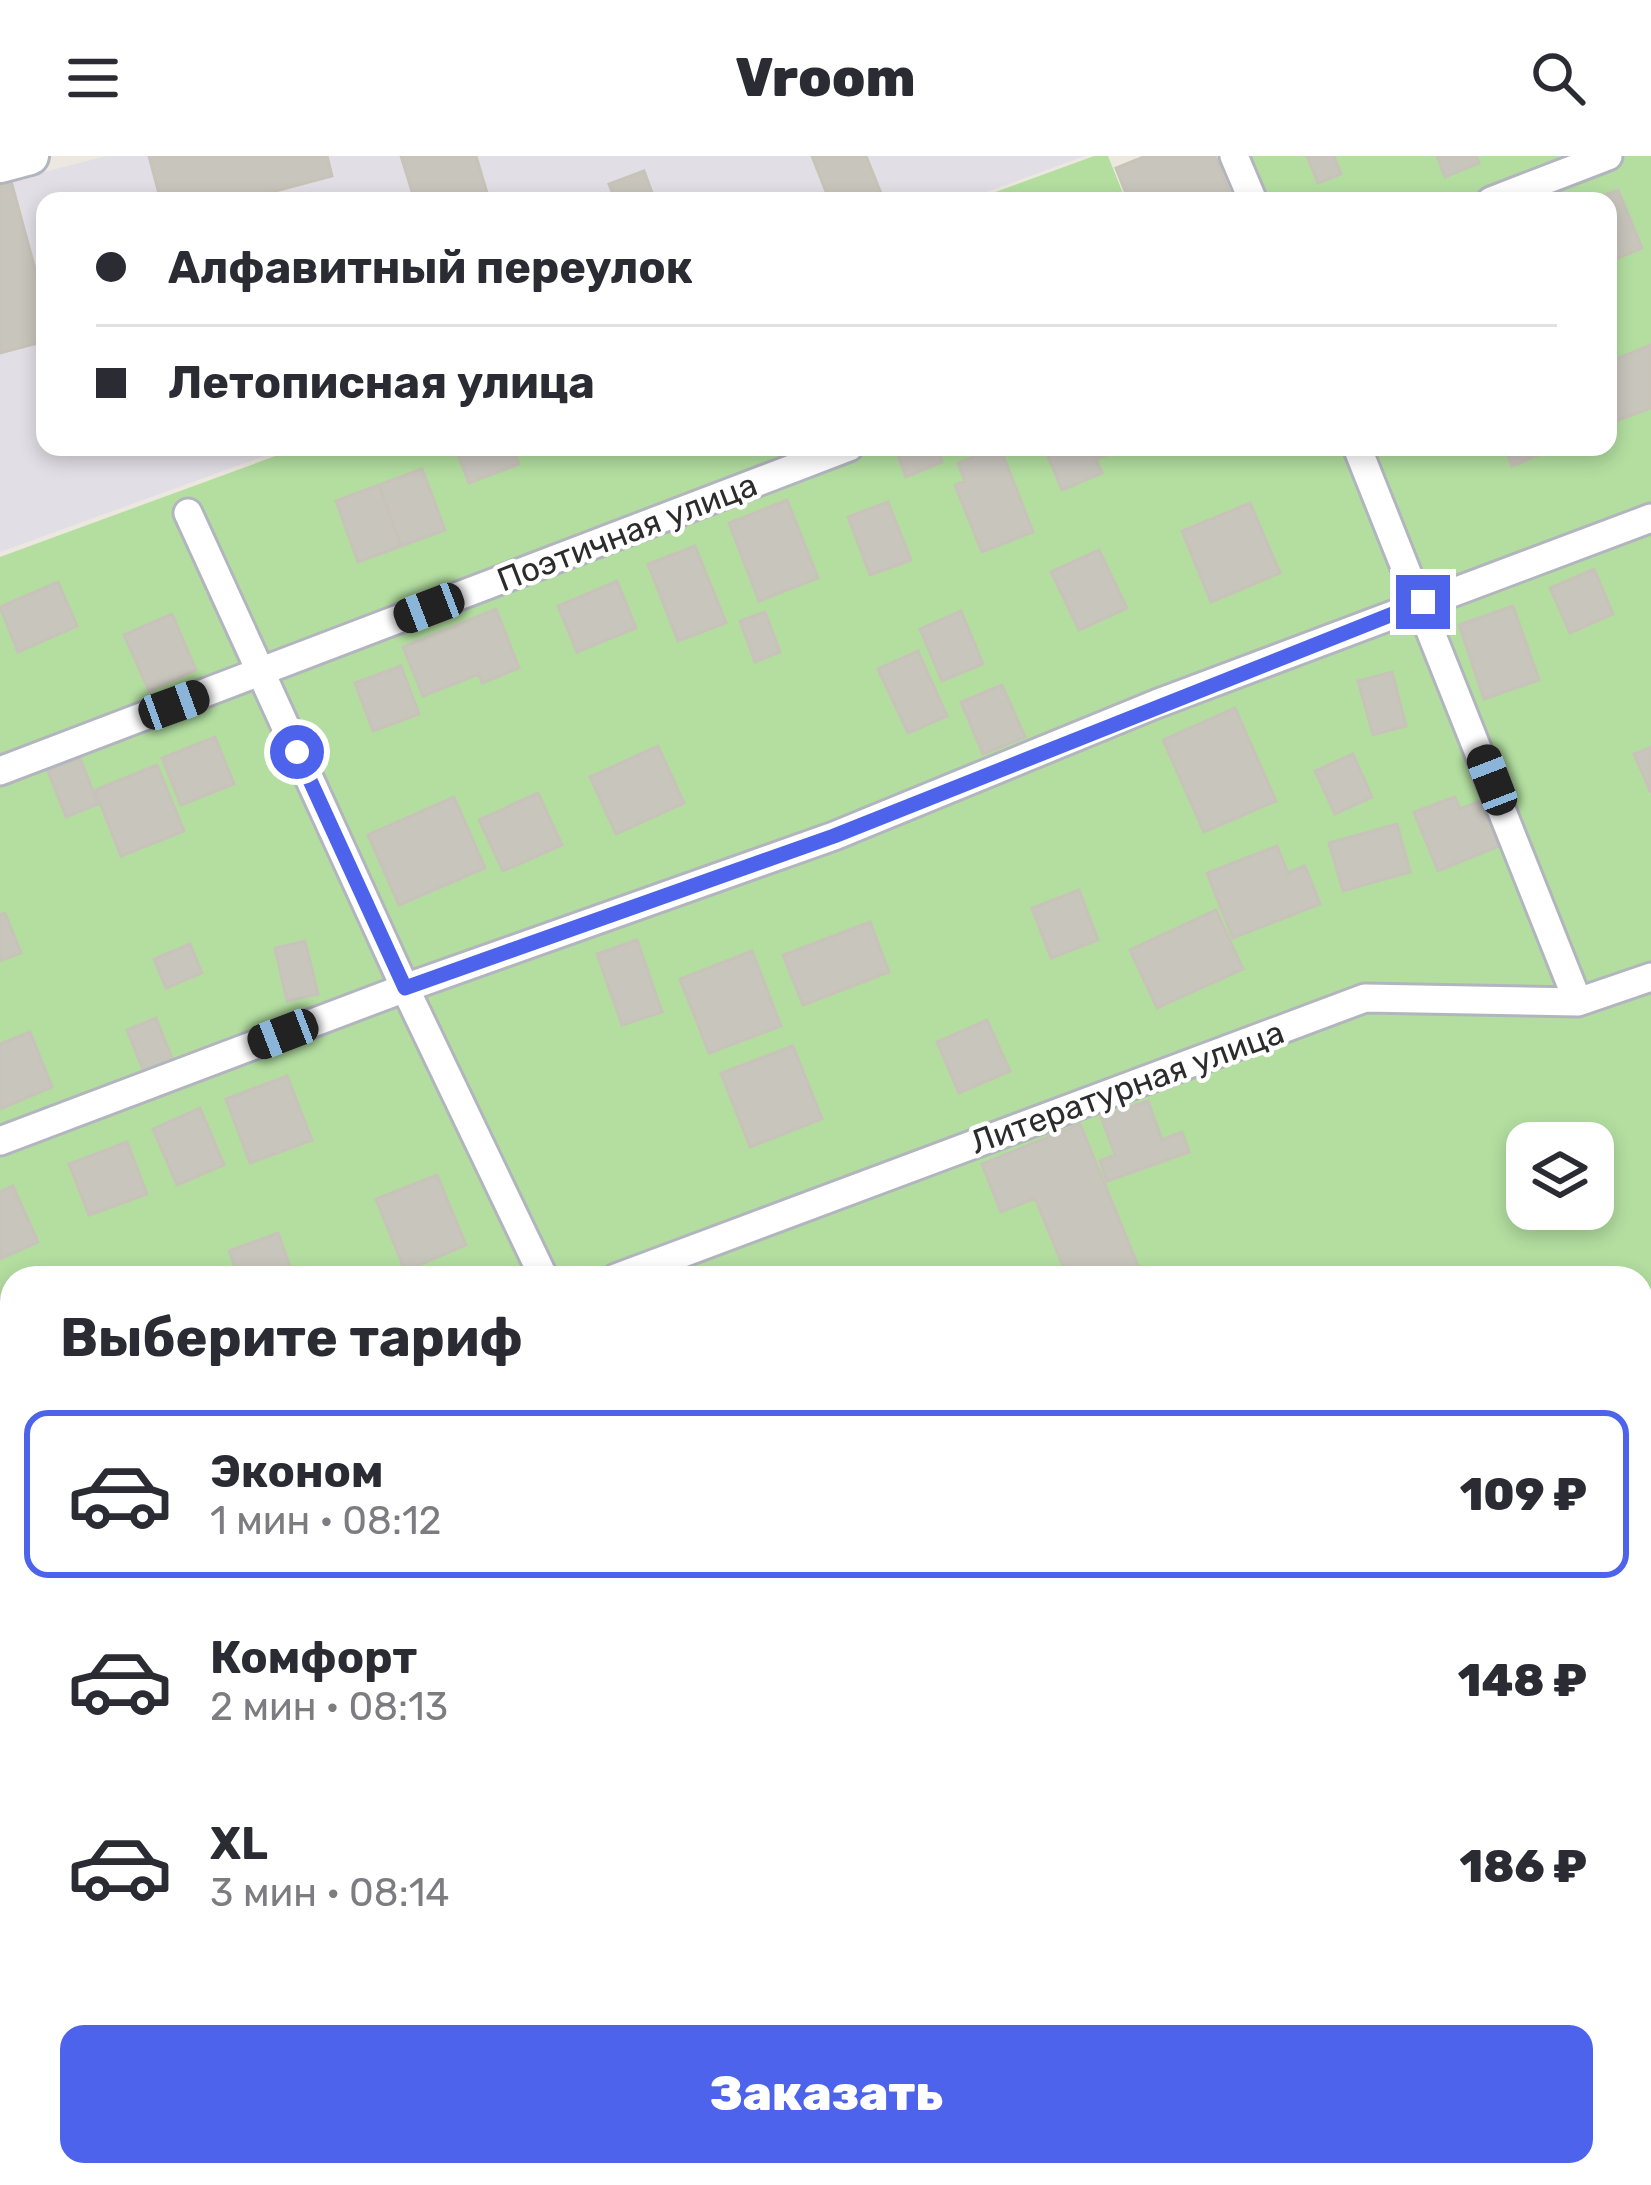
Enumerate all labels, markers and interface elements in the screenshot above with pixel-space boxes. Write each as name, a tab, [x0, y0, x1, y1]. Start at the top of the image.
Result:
icon: menu	[60, 45, 126, 111]
icon: search	[1525, 45, 1591, 111]
text: Vroom	[735, 46, 916, 110]
text: Алфавитный переулок	[168, 241, 693, 294]
text: Летописная улица	[168, 356, 595, 409]
street label: Поэтичная улица	[492, 464, 762, 600]
route end	[1396, 575, 1450, 629]
car	[389, 578, 469, 638]
car	[134, 676, 214, 734]
route start	[270, 725, 324, 779]
car	[1462, 740, 1522, 820]
car	[243, 1004, 323, 1064]
street label: Литературная улица	[965, 1012, 1289, 1162]
map controls	[1506, 1122, 1614, 1230]
button: layers	[1506, 1122, 1614, 1230]
text: Выберите тариф	[60, 1306, 523, 1370]
icon: car	[66, 1440, 174, 1548]
text: Эконом	[210, 1445, 384, 1498]
text: 109 ₽	[1460, 1468, 1587, 1521]
text: 1 мин · 08:12	[210, 1498, 441, 1544]
icon: car	[66, 1626, 174, 1734]
text: Комфорт	[210, 1631, 417, 1684]
text: 148 ₽	[1458, 1654, 1587, 1707]
text: 2 мин · 08:13	[210, 1684, 448, 1730]
icon: car	[66, 1812, 174, 1920]
text: XL	[210, 1817, 268, 1870]
text: 186 ₽	[1459, 1840, 1587, 1893]
text: 3 мин · 08:14	[210, 1870, 450, 1916]
button: Заказать	[60, 2025, 1593, 2163]

